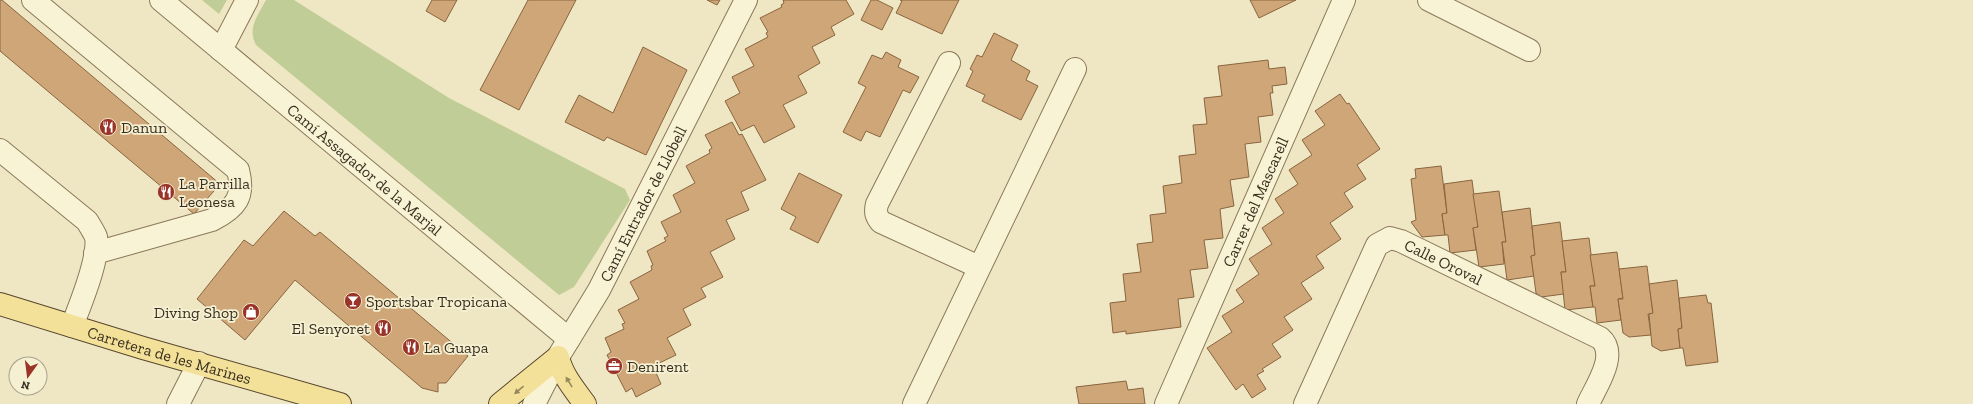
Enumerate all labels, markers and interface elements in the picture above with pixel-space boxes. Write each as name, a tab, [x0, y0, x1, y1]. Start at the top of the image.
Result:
street label: Camí Assagador de la Marjal	[284, 100, 446, 239]
restaurant icon: Danun	[98, 117, 118, 137]
place label: Danun	[121, 118, 168, 137]
street label: Camí Entrador de Llobell	[595, 123, 690, 285]
street label: Carrer del Mascarell	[1218, 134, 1292, 270]
place label: La Parrilla Leonesa	[179, 174, 250, 211]
restaurant icon: La Parrilla Leonesa	[156, 182, 176, 202]
street label: Calle Oroval	[1401, 235, 1486, 289]
bar icon: Sportsbar Tropicana	[343, 291, 363, 311]
place label: Sportsbar Tropicana	[366, 292, 507, 311]
shop icon: Diving Shop	[241, 302, 261, 322]
place label: Diving Shop	[154, 303, 238, 322]
restaurant icon: El Senyoret	[373, 318, 393, 338]
place label: El Senyoret	[292, 319, 370, 338]
street label: Carretera de les Marines	[85, 322, 254, 388]
restaurant icon: La Guapa	[401, 337, 421, 357]
place label: La Guapa	[424, 338, 489, 357]
north arrow	[8, 356, 48, 396]
office icon: Denirent	[604, 356, 624, 376]
place label: Denirent	[627, 357, 689, 376]
one-way arrow	[565, 377, 573, 387]
text: N	[19, 378, 31, 393]
one-way arrow	[514, 385, 524, 395]

